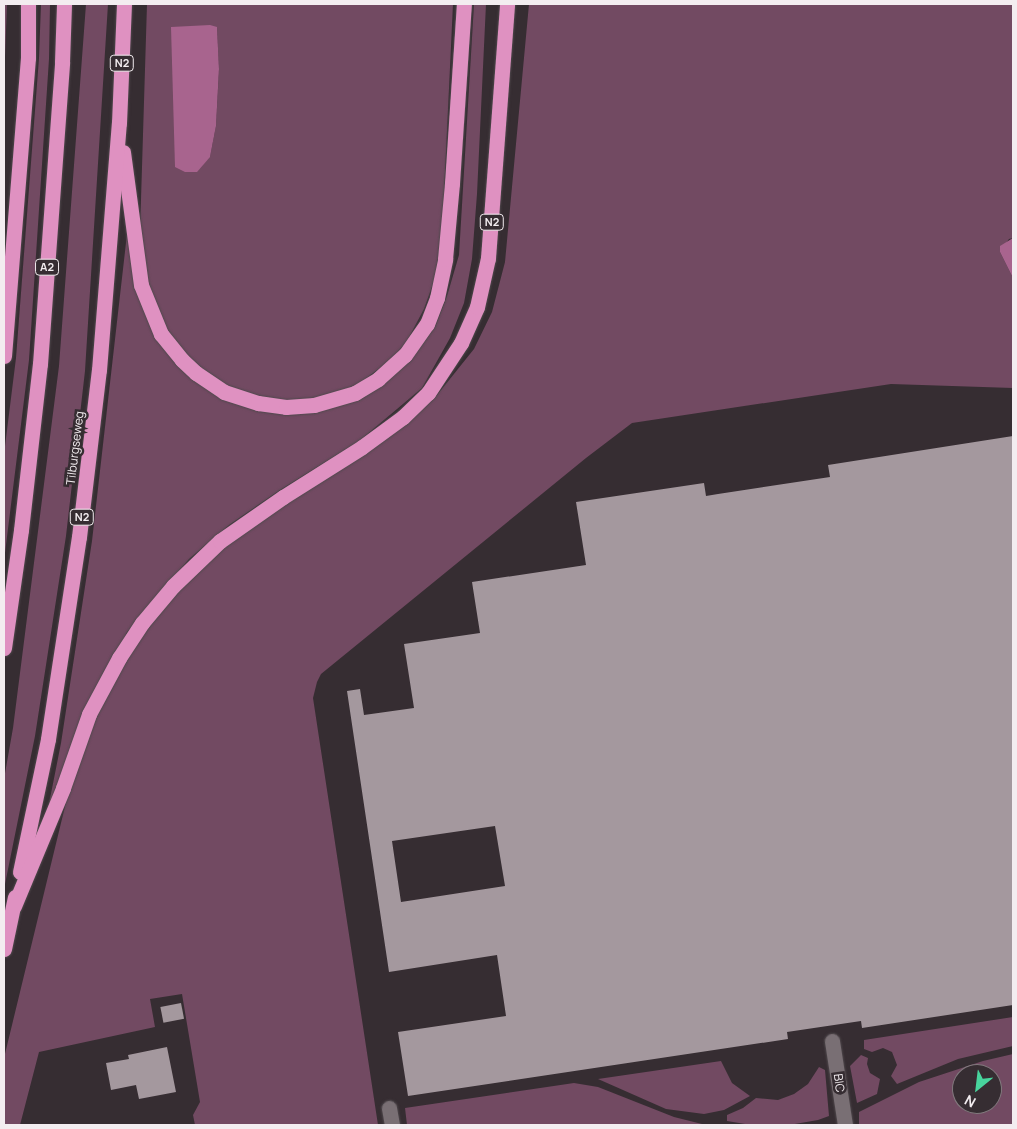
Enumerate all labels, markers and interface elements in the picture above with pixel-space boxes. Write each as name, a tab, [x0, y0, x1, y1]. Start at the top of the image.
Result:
road number: N2	[110, 54, 134, 72]
road number: N2	[480, 213, 504, 230]
road number: A2	[34, 258, 60, 276]
street label: Tilburgseweg	[63, 410, 87, 486]
road number: N2	[70, 508, 94, 526]
north arrow	[952, 1064, 1002, 1114]
street label: BIC	[831, 1073, 847, 1093]
text: N	[961, 1091, 979, 1112]

